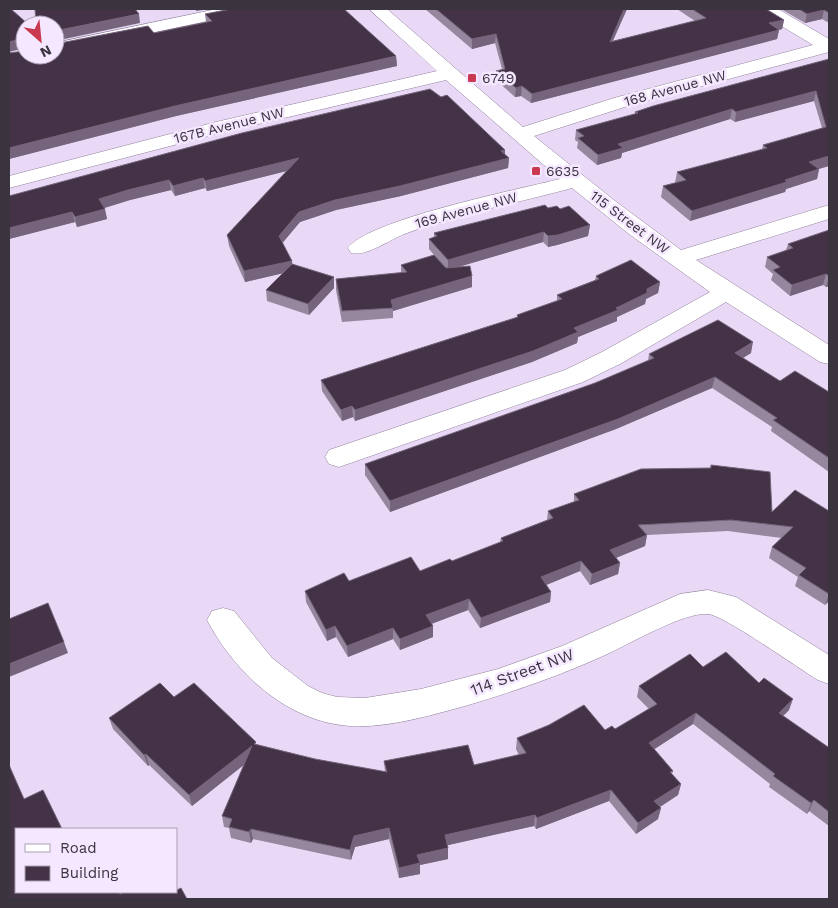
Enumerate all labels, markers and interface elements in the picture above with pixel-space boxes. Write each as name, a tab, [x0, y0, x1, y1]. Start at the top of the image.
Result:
north arrow	[15, 15, 65, 65]
text: N	[38, 42, 54, 61]
street label: 168 Avenue NW	[622, 67, 728, 109]
place label: 6749	[482, 70, 514, 86]
marker: 6749	[466, 72, 478, 84]
street label: 167B Avenue NW	[172, 104, 286, 146]
place label: 6635	[546, 163, 579, 179]
marker: 6635	[530, 165, 542, 177]
street label: 115 Street NW	[587, 187, 673, 257]
street label: 169 Avenue NW	[413, 189, 519, 231]
street label: 114 Street NW	[468, 645, 576, 699]
legend	[15, 828, 178, 893]
text: Road	[60, 839, 97, 857]
text: Building	[60, 864, 118, 882]

